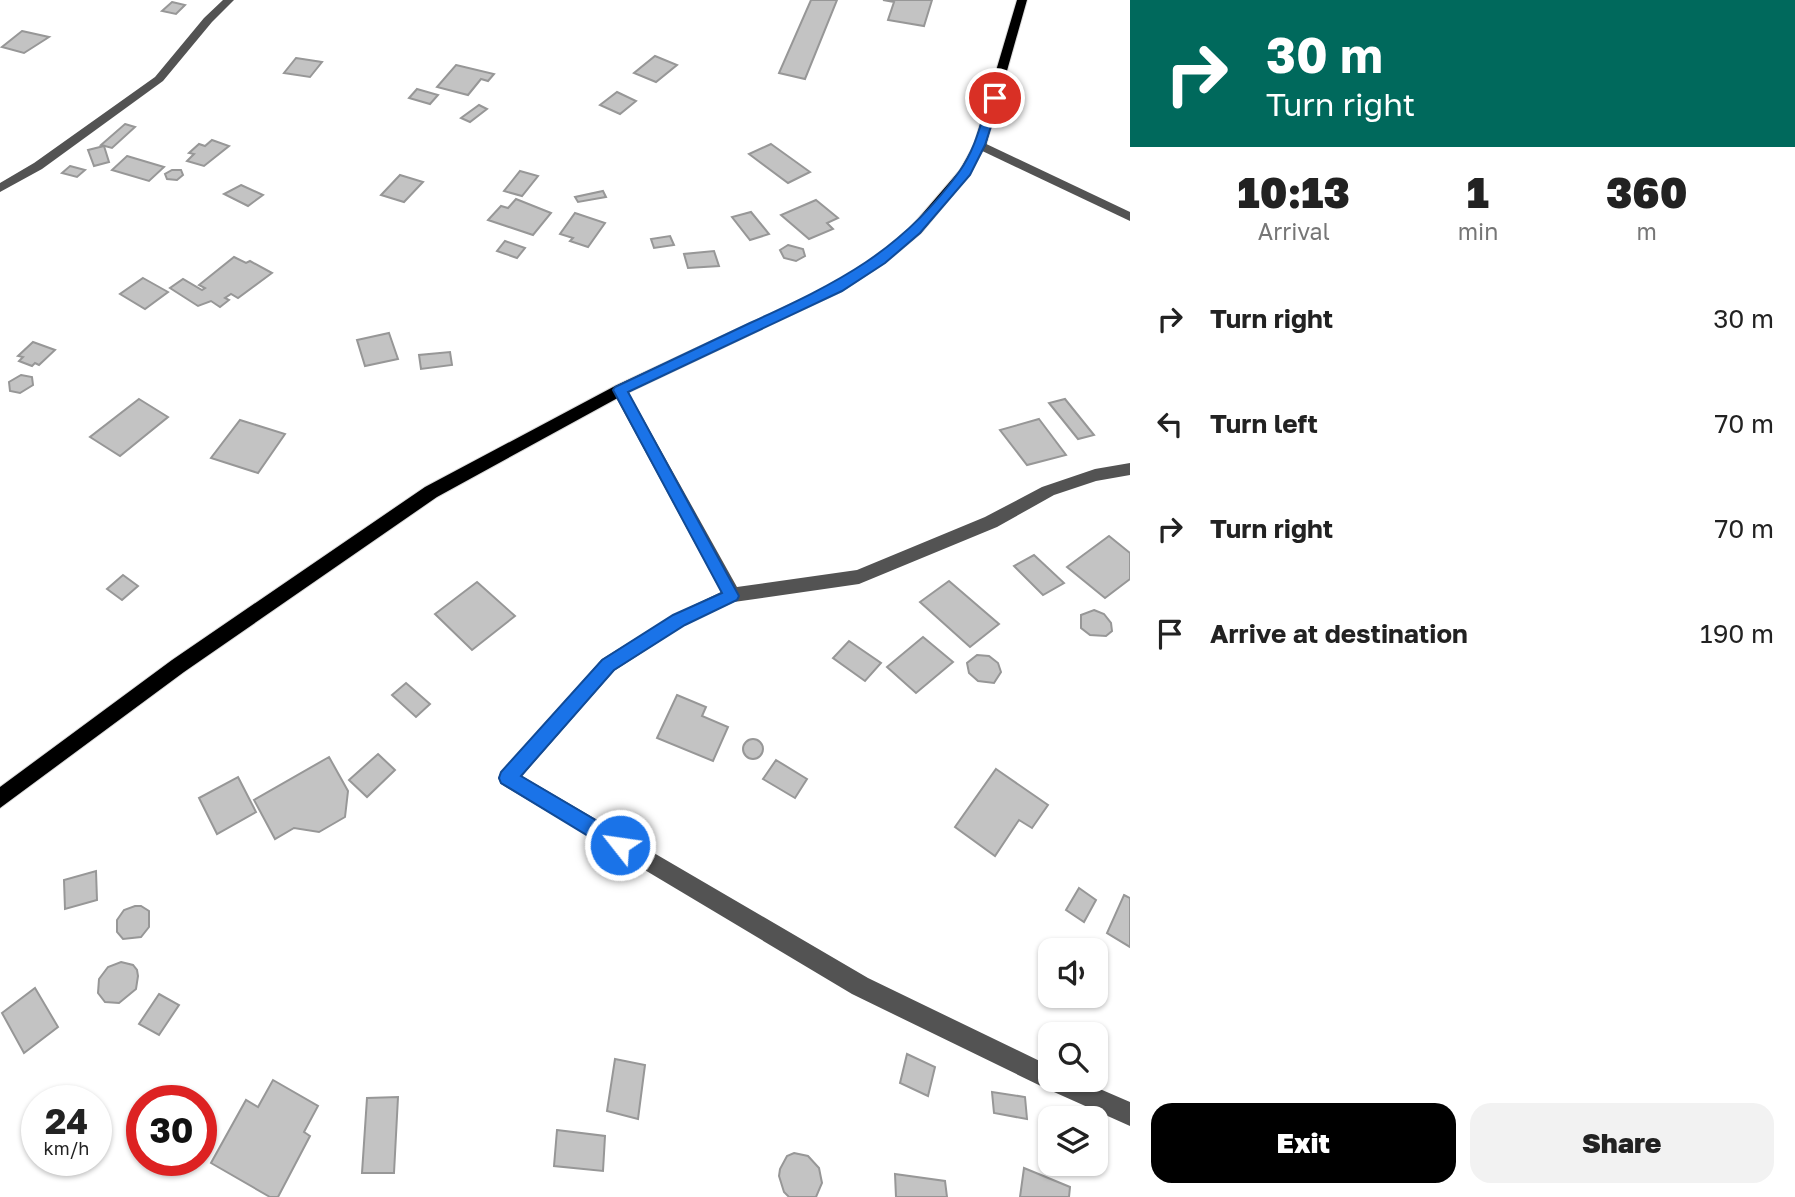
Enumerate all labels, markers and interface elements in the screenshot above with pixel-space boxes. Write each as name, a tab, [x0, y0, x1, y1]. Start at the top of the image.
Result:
text: 30 m	[1266, 25, 1383, 84]
icon: right	[1151, 28, 1242, 119]
pin	[965, 68, 1025, 128]
icon: arrive	[976, 79, 1014, 117]
text: Turn right	[1266, 85, 1415, 123]
text: 10:13	[1238, 167, 1350, 217]
text: 1	[1467, 167, 1489, 217]
text: 360	[1606, 167, 1687, 217]
text: Arrival	[1258, 217, 1330, 245]
text: min	[1458, 217, 1498, 245]
text: m	[1636, 217, 1657, 245]
icon: right	[1151, 300, 1189, 338]
text: Turn right	[1210, 303, 1333, 334]
text: 30 m	[1713, 303, 1774, 334]
icon: left	[1151, 405, 1189, 443]
text: Turn left	[1210, 408, 1318, 439]
text: 70 m	[1715, 408, 1774, 439]
icon: right	[1151, 510, 1189, 548]
text: Turn right	[1210, 513, 1333, 544]
text: 70 m	[1715, 513, 1774, 544]
icon: arrive	[1151, 615, 1189, 653]
text: Arrive at destination	[1210, 618, 1468, 649]
text: 190 m	[1700, 618, 1774, 649]
position arrow	[583, 808, 657, 882]
map controls	[1038, 938, 1108, 1176]
button: sound	[1038, 938, 1108, 1008]
button: search	[1038, 1022, 1108, 1092]
speed limit sign: 30	[126, 1085, 217, 1176]
text: 24	[45, 1100, 88, 1142]
button: Exit	[1151, 1103, 1456, 1183]
button: Share	[1470, 1103, 1774, 1183]
button: layers	[1038, 1106, 1108, 1176]
text: km/h	[44, 1137, 89, 1159]

